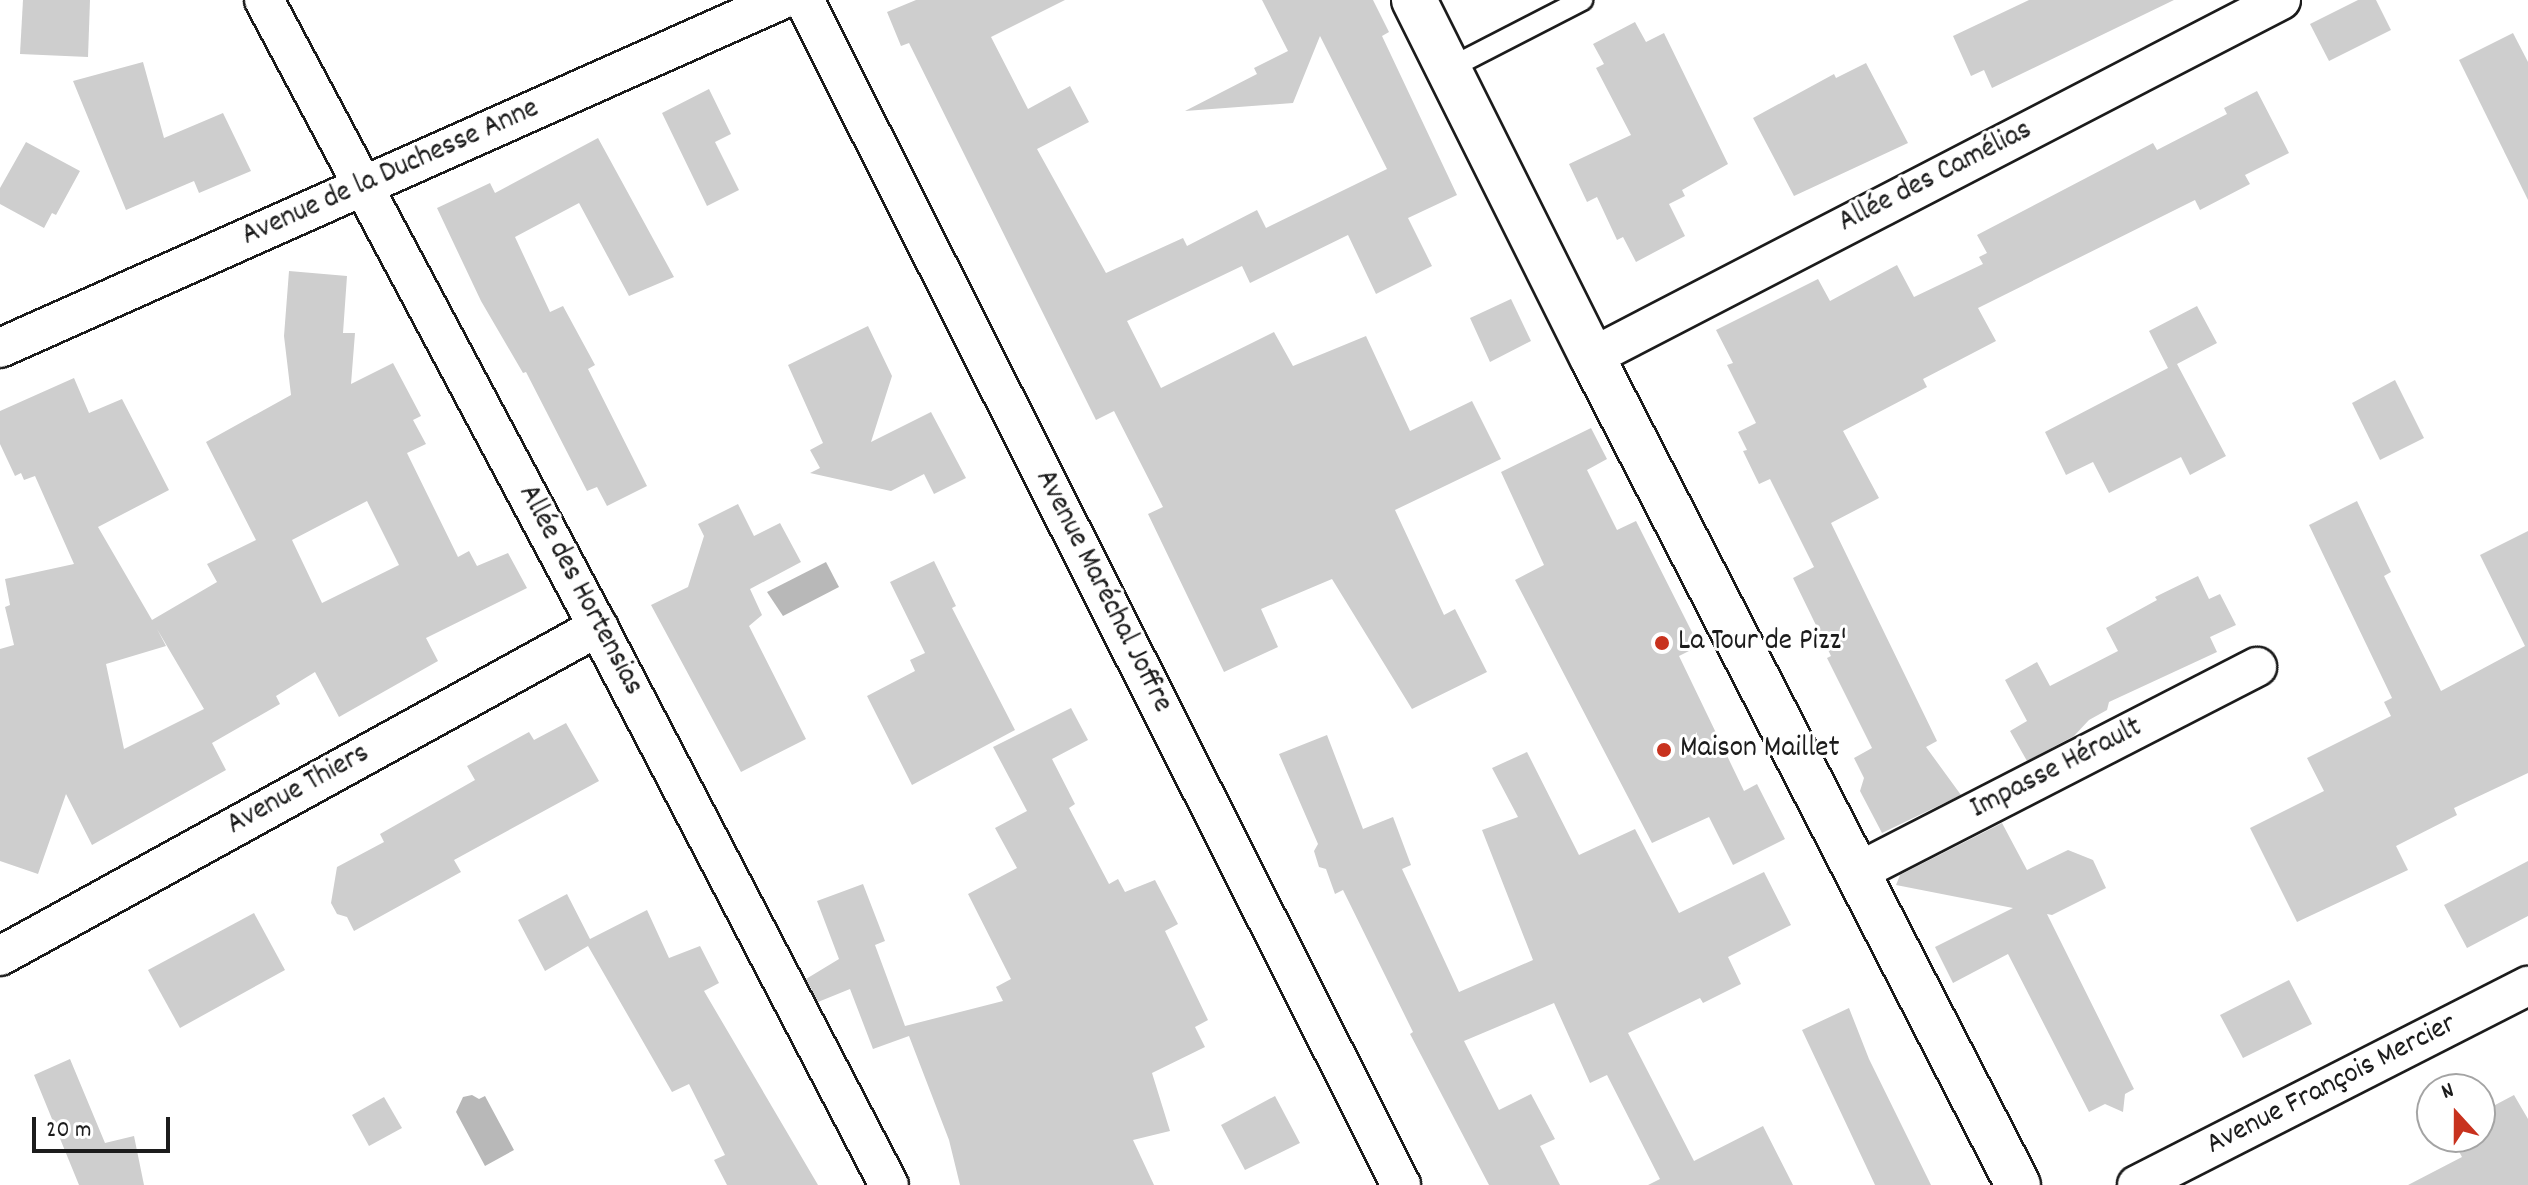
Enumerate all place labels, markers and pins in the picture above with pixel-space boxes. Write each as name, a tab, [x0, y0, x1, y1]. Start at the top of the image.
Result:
place label: La Tour de Pizz'	[1678, 625, 1847, 661]
marker: La Tour de Pizz'	[1653, 634, 1671, 652]
place label: Maison Maillet	[1680, 732, 1840, 768]
marker: Maison Maillet	[1655, 741, 1673, 759]

